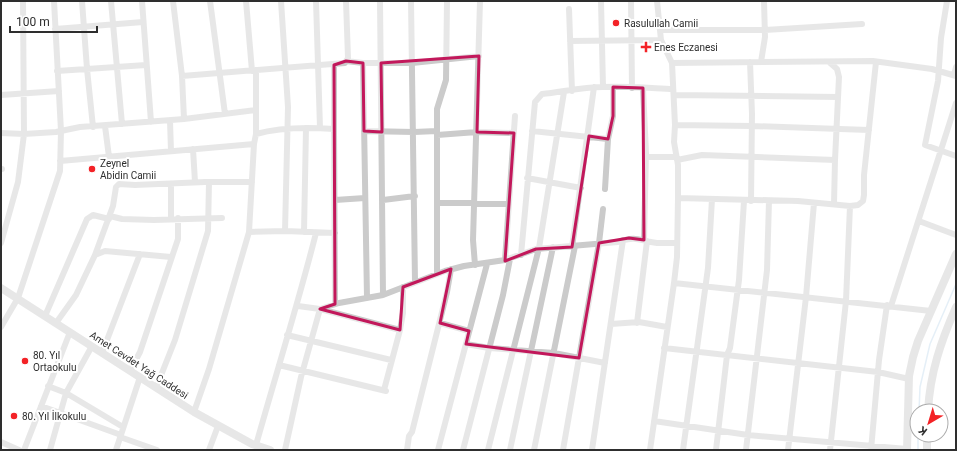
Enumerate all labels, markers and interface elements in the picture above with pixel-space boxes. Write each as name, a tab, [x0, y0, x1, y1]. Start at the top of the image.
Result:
scale bar	[10, 8, 97, 34]
text: 100 m	[16, 15, 50, 29]
marker: Rasulullah Camii	[611, 18, 621, 28]
place label: Rasulullah Camii	[624, 18, 698, 29]
marker: Enes Eczanesi	[641, 42, 651, 52]
place label: Enes Eczanesi	[654, 42, 718, 53]
place label: Zeynel Abidin Camii	[100, 158, 156, 181]
marker: Zeynel Abidin Camii	[87, 164, 97, 174]
street label: Amet Cevdet Yağ Caddesi	[88, 329, 190, 401]
place label: 80. Yıl Ortaokulu	[33, 350, 76, 373]
marker: 80. Yıl Ortaokulu	[20, 356, 30, 366]
north arrow	[909, 403, 949, 443]
place label: 80. Yıl İlkokulu	[22, 410, 86, 422]
marker: 80. Yıl İlkokulu	[9, 411, 19, 421]
text: K	[916, 423, 930, 438]

